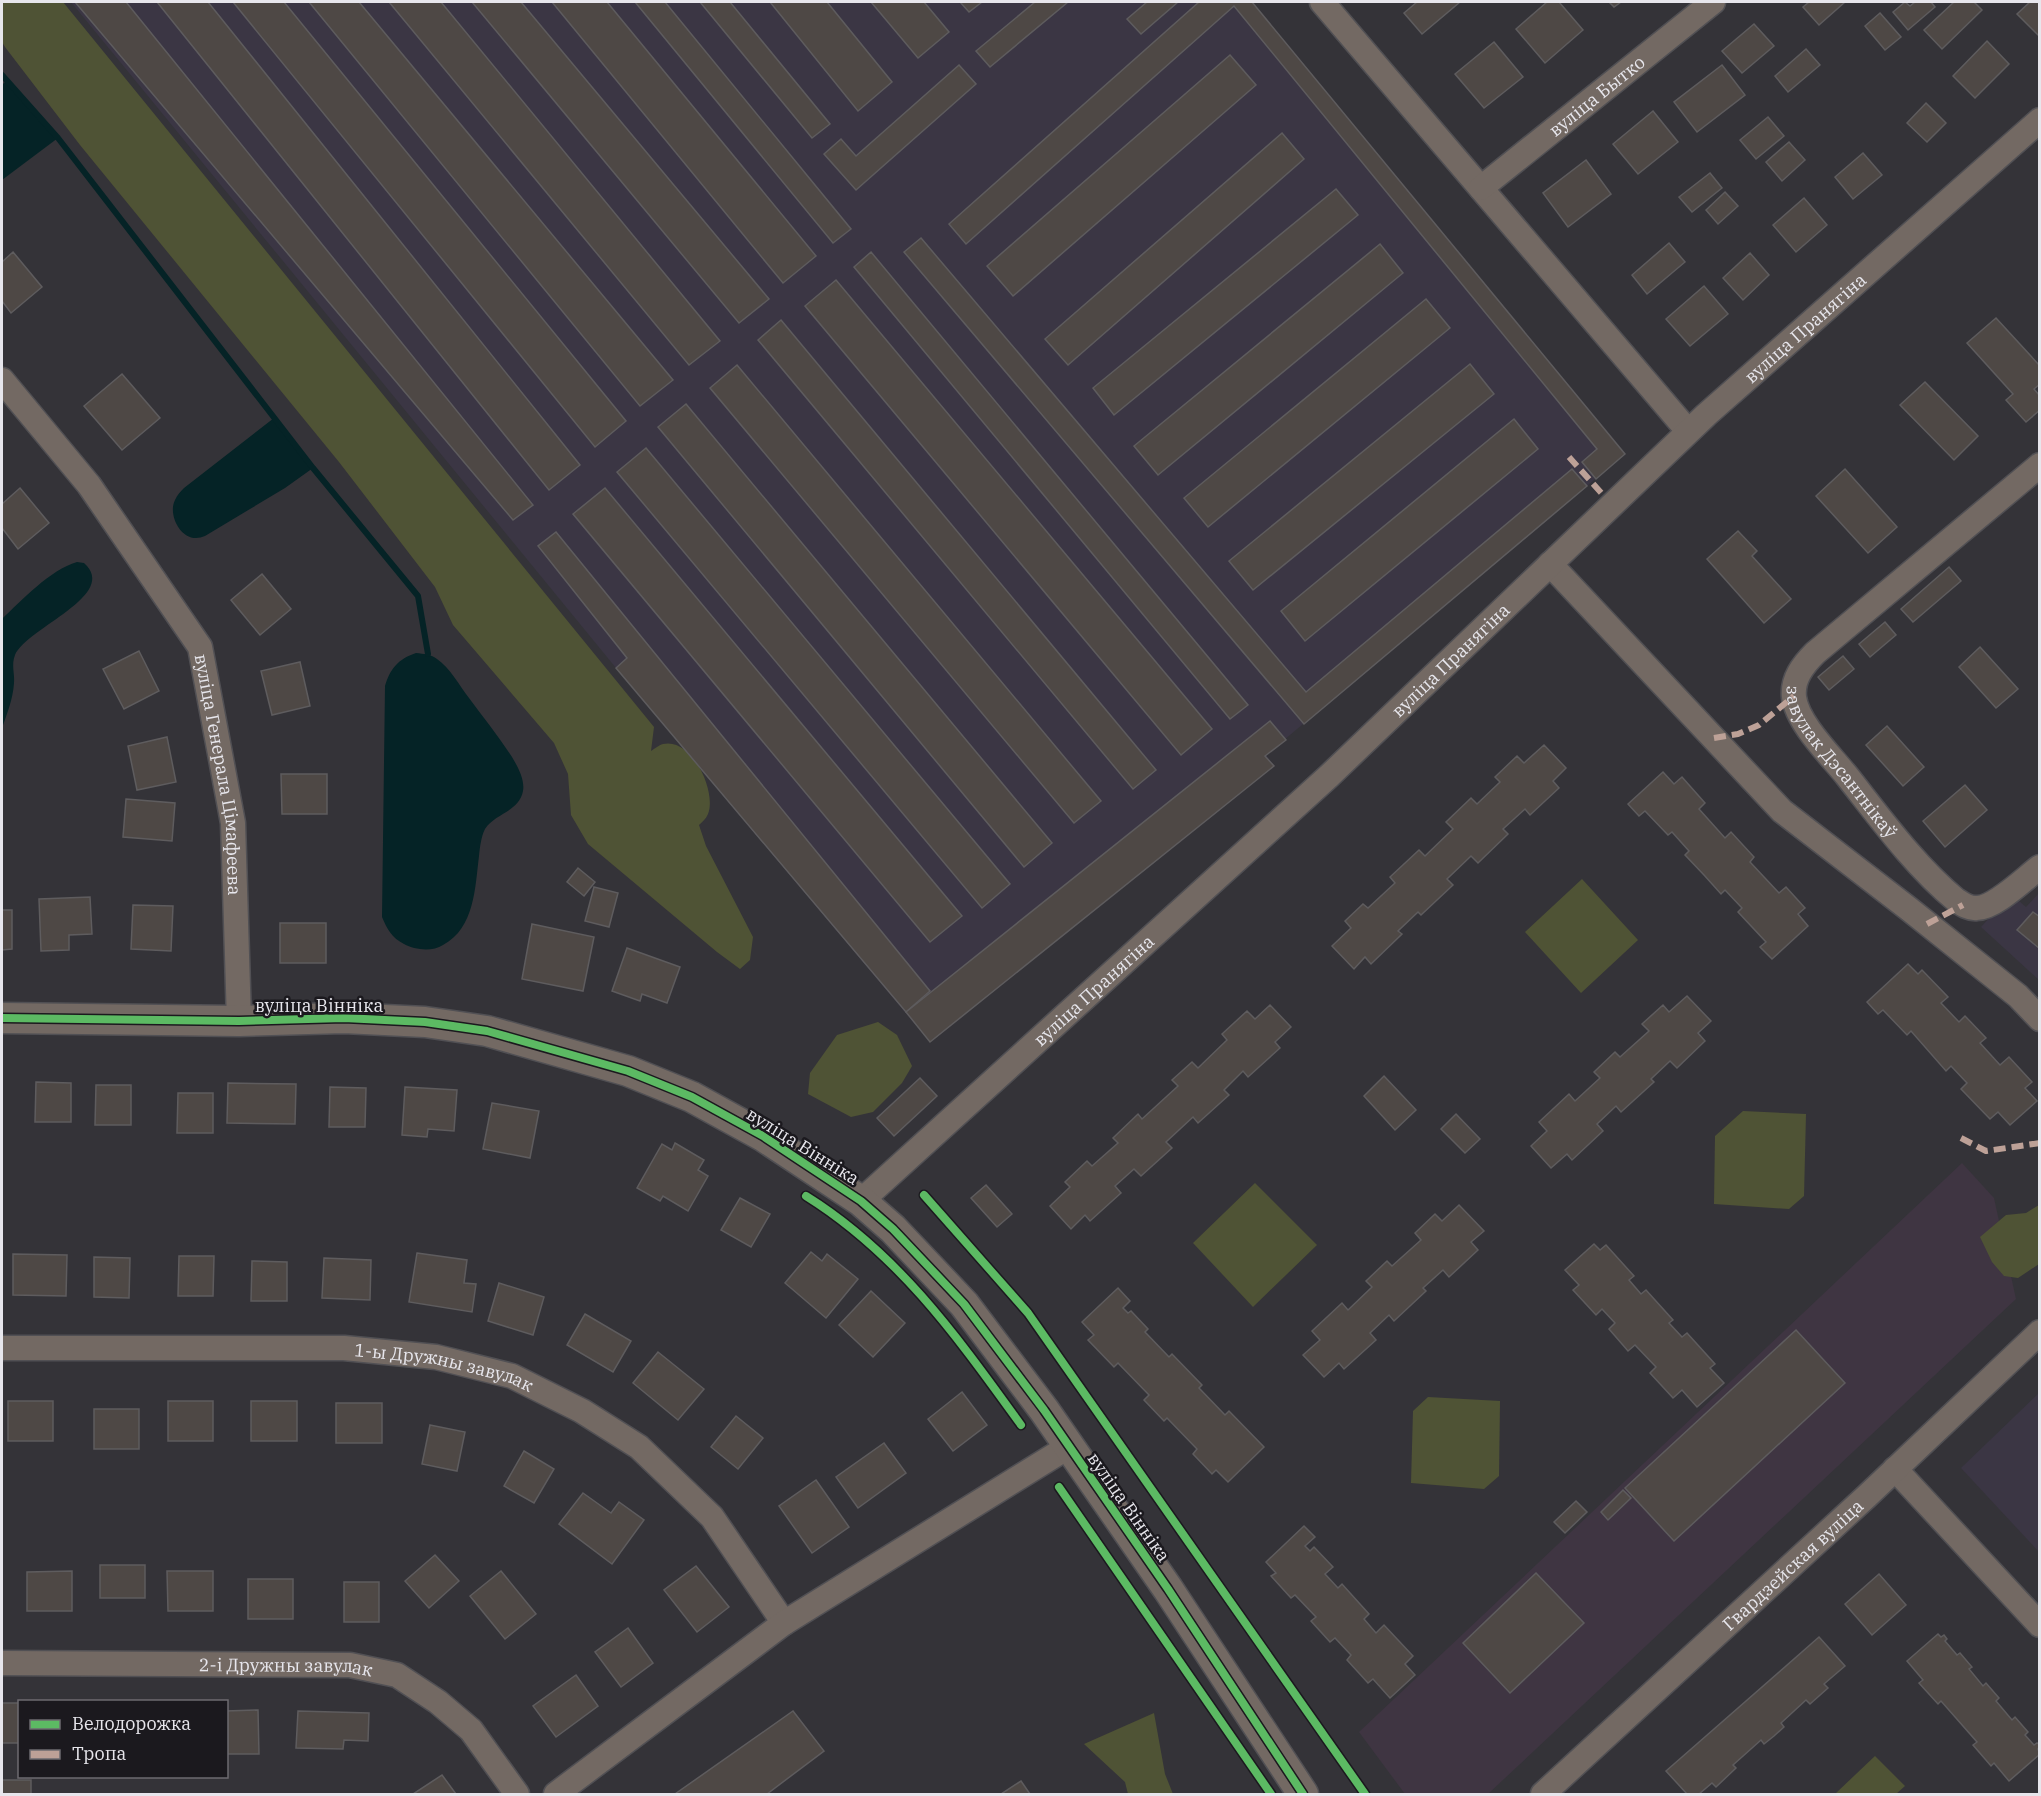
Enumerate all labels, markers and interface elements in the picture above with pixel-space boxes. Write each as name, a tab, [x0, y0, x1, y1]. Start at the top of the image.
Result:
street label: вуліца Бытко	[1544, 50, 1649, 141]
street label: вуліца Пранягіна	[1739, 268, 1871, 388]
street label: вуліца Пранягіна	[1386, 598, 1514, 722]
street label: вуліца Генерала Цімафеева	[190, 652, 247, 896]
street label: завулак Дэсантнікаў	[1782, 685, 1903, 843]
street label: вуліца Пранягіна	[1028, 929, 1159, 1050]
street label: вуліца Вінніка	[255, 994, 383, 1017]
street label: вуліца Вінніка	[742, 1102, 864, 1190]
street label: 1-ы Дружны завулак	[353, 1338, 538, 1397]
street label: вуліца Вінніка	[1083, 1448, 1175, 1566]
street label: Гвардзейская вуліца	[1717, 1494, 1868, 1635]
street label: 2-і Дружны завулак	[199, 1653, 376, 1681]
legend	[18, 1700, 228, 1778]
text: Велодорожка	[72, 1712, 191, 1735]
text: Тропа	[72, 1742, 127, 1765]

